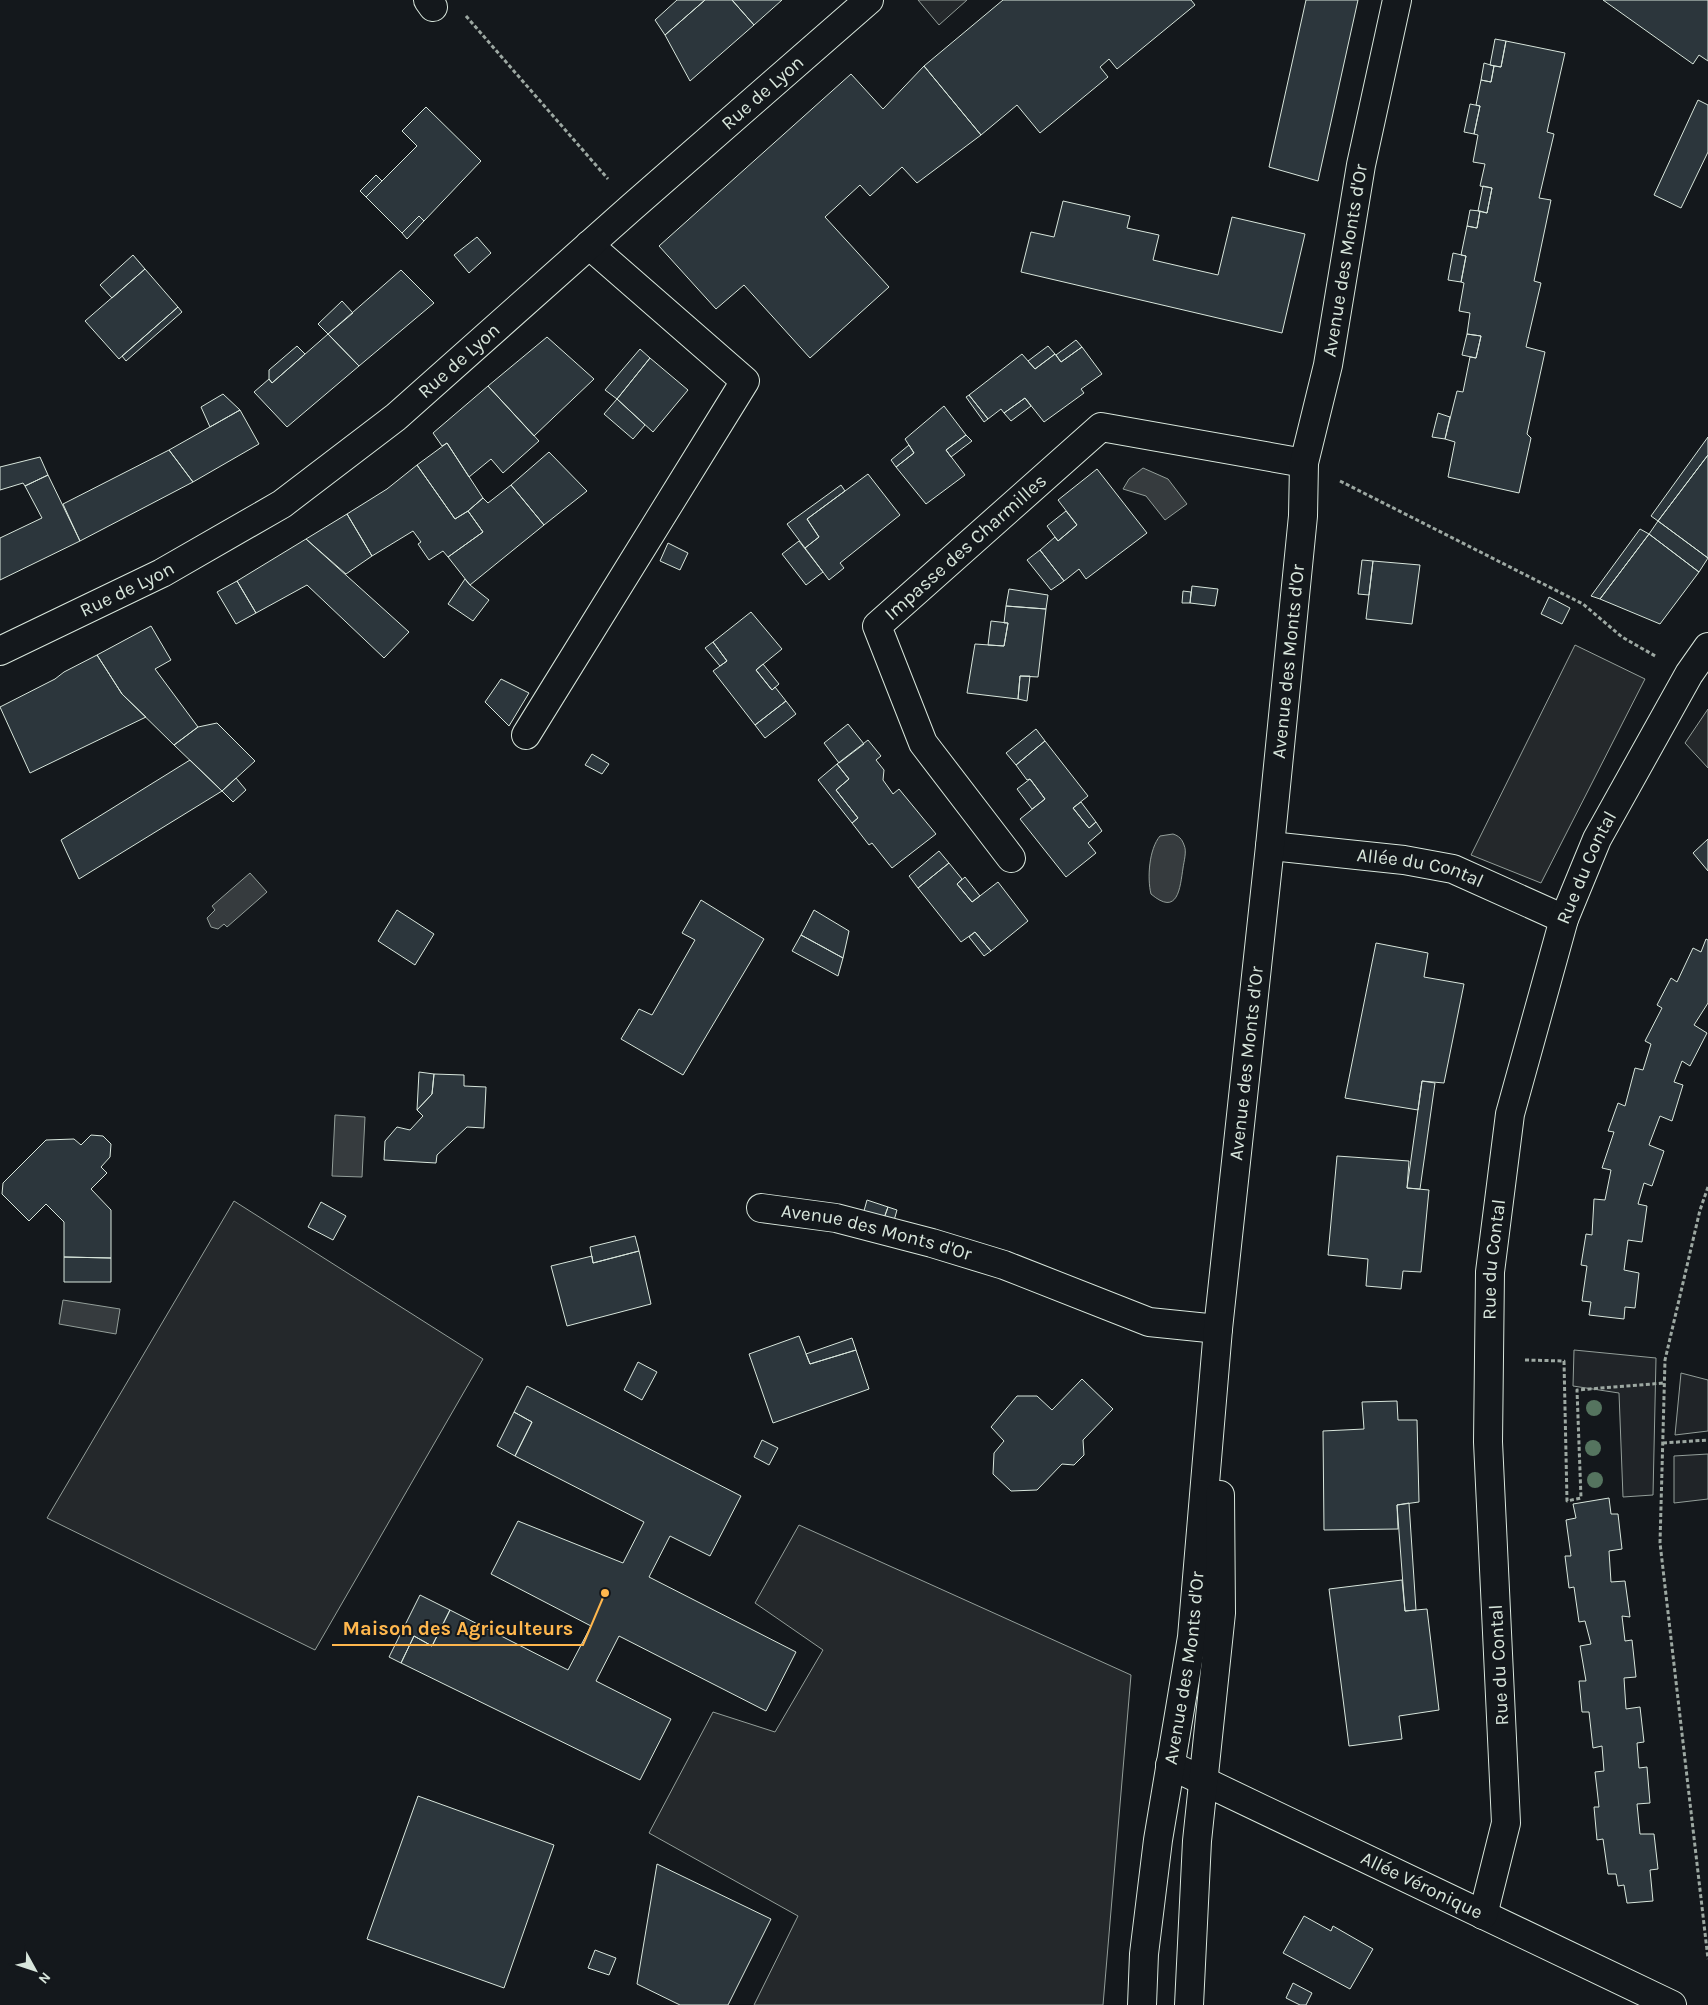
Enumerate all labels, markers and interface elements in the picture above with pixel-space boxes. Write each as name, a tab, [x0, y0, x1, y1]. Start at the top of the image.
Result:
street label: Rue de Lyon	[717, 51, 808, 135]
street label: Avenue des Monts d'Or	[1318, 162, 1372, 359]
street label: Rue de Lyon	[414, 319, 504, 403]
street label: Impasse des Charmilles	[880, 470, 1051, 625]
street label: Rue de Lyon	[76, 557, 178, 622]
street label: Avenue des Monts d'Or	[1268, 563, 1309, 760]
street label: Rue du Contal	[1552, 807, 1621, 927]
street label: Allée du Contal	[1356, 844, 1487, 892]
street label: Avenue des Monts d'Or	[1225, 965, 1268, 1162]
street label: Rue du Contal	[1478, 1198, 1510, 1320]
street label: Avenue des Monts d'Or	[780, 1200, 974, 1265]
street label: Avenue des Monts d'Or	[1160, 1570, 1209, 1766]
street label: Rue du Contal	[1485, 1604, 1513, 1726]
callout: Maison des Agriculteurs	[332, 1610, 583, 1645]
text: Maison des Agriculteurs	[343, 1617, 573, 1640]
street label: Allée Véronique	[1357, 1847, 1486, 1924]
north arrow	[10, 1945, 60, 1995]
text: N	[35, 1969, 54, 1987]

